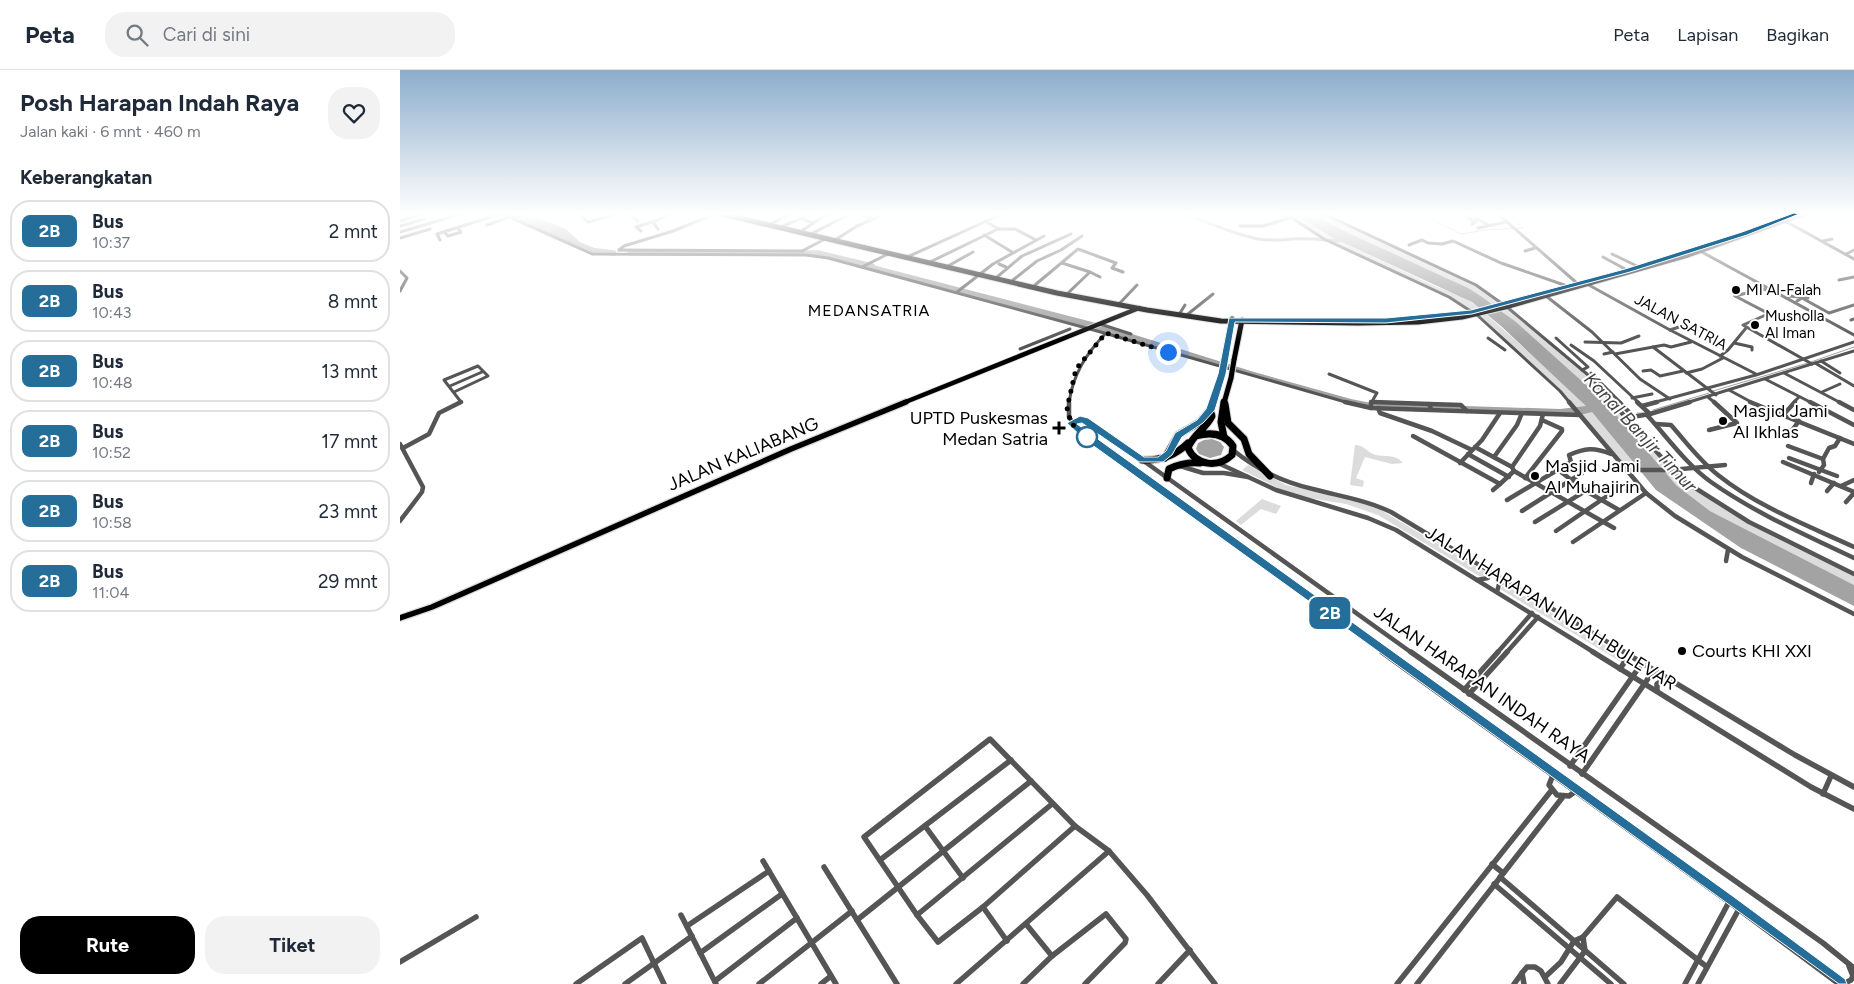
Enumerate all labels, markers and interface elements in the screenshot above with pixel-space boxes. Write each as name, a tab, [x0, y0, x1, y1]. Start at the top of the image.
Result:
search box	[105, 12, 455, 57]
text: Peta	[25, 20, 75, 49]
icon: search	[123, 21, 151, 49]
text: Cari di sini	[163, 23, 250, 46]
text: Peta	[1613, 24, 1649, 46]
text: Lapisan	[1677, 24, 1738, 46]
text: Bagikan	[1766, 24, 1829, 46]
button: heart	[328, 87, 380, 139]
text: Posh Harapan Indah Raya	[20, 88, 299, 117]
text: Jalan kaki · 6 mnt · 460 m	[20, 122, 201, 141]
text: Keberangkatan	[20, 166, 152, 189]
text: Bus	[92, 210, 123, 233]
text: 2B	[39, 220, 60, 242]
text: 2 mnt	[329, 220, 378, 243]
text: 10:37	[92, 233, 130, 252]
text: Bus	[92, 280, 123, 303]
place label: MI Al-Falah	[1746, 281, 1821, 299]
marker: MI Al-Falah	[1730, 284, 1742, 296]
text: 2B	[39, 290, 60, 312]
text: 8 mnt	[328, 290, 378, 313]
street label: JALAN SATRIA	[1632, 290, 1730, 354]
district label: MEDANSATRIA	[808, 301, 930, 320]
text: 10:43	[92, 303, 132, 322]
place label: Musholla Al Iman	[1765, 307, 1824, 342]
marker: Musholla Al Iman	[1749, 319, 1761, 331]
your location	[1156, 340, 1181, 365]
text: Bus	[92, 350, 123, 373]
text: 2B	[39, 360, 60, 382]
text: 13 mnt	[321, 360, 378, 383]
water label: Kanal Banjir Timur	[1579, 368, 1702, 497]
text: 10:48	[92, 373, 133, 392]
place label: Masjid Jami Al Ikhlas	[1733, 400, 1828, 443]
place label: UPTD Puskesmas Medan Satria	[910, 407, 1048, 450]
street label: JALAN KALIABANG	[664, 412, 822, 496]
marker: Masjid Jami Al Ikhlas	[1717, 415, 1729, 427]
text: Bus	[92, 420, 123, 443]
marker: UPTD Puskesmas Medan Satria	[1052, 421, 1066, 435]
unlabelled marker	[1076, 426, 1098, 448]
text: 2B	[39, 430, 60, 452]
text: 17 mnt	[321, 430, 378, 453]
text: 10:52	[92, 443, 131, 462]
place label: Masjid Jami Al Muhajirin	[1545, 455, 1640, 498]
marker: Masjid Jami Al Muhajirin	[1529, 470, 1541, 482]
text: Bus	[92, 490, 123, 513]
text: 2B	[39, 500, 60, 522]
text: 23 mnt	[318, 500, 378, 523]
text: 10:58	[92, 513, 132, 532]
street label: JALAN HARAPAN INDAH BULEVAR	[1421, 521, 1681, 695]
text: Bus	[92, 560, 123, 583]
text: 2B	[39, 570, 60, 592]
text: 29 mnt	[318, 570, 378, 593]
text: 11:04	[92, 583, 129, 602]
line badge: 2B	[1308, 597, 1352, 629]
street label: JALAN HARAPAN INDAH RAYA	[1370, 601, 1594, 767]
text: 2B	[1319, 602, 1341, 624]
place label: Courts KHI XXI	[1692, 640, 1812, 662]
marker: Courts KHI XXI	[1676, 645, 1688, 657]
button: Rute	[20, 916, 195, 974]
button: Tiket	[205, 916, 380, 974]

